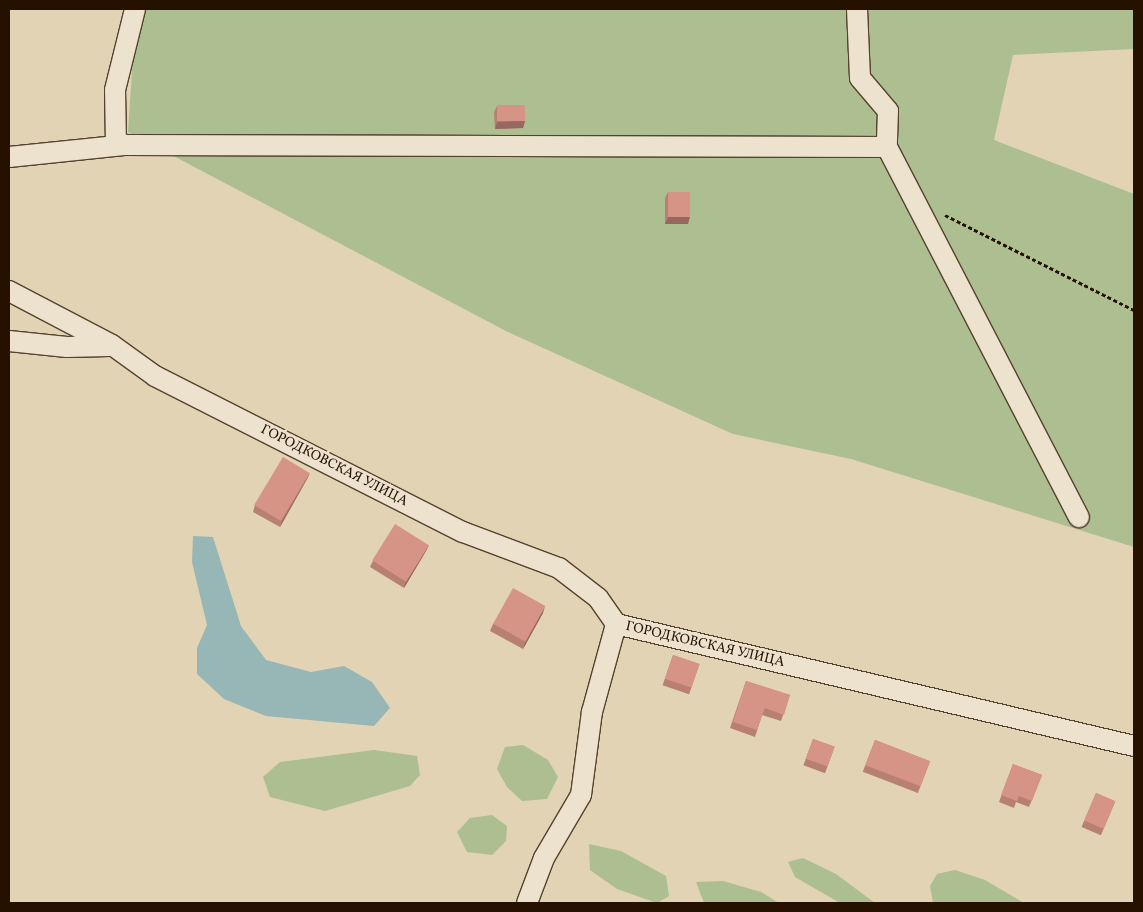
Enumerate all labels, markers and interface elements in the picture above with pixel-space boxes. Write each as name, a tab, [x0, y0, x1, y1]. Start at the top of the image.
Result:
street label: ГОРОДКОВСКАЯ УЛИЦА	[258, 422, 410, 510]
street label: ГОРОДКОВСКАЯ УЛИЦА	[624, 618, 786, 672]

